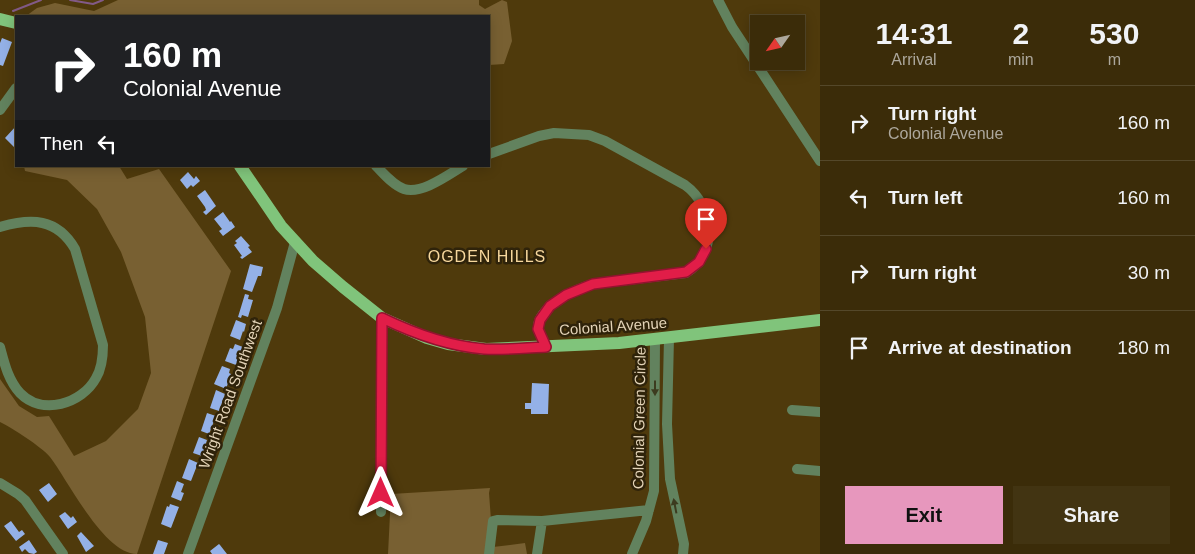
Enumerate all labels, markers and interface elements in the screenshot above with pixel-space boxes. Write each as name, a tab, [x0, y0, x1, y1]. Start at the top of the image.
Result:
north arrow	[750, 15, 805, 70]
map controls	[750, 15, 805, 70]
text: 14:31	[876, 17, 952, 50]
text: 2	[1012, 17, 1029, 50]
text: 530	[1089, 17, 1139, 50]
icon: right	[40, 35, 105, 100]
text: 160 m	[123, 35, 222, 74]
text: Arrival	[891, 51, 937, 68]
text: min	[1008, 51, 1034, 68]
text: m	[1108, 51, 1121, 68]
text: Colonial Avenue	[123, 76, 282, 101]
text: Turn right	[888, 103, 976, 124]
icon: right	[845, 109, 873, 137]
text: 160 m	[1117, 112, 1170, 133]
text: Colonial Avenue	[888, 125, 1003, 142]
icon: left	[93, 130, 121, 158]
text: Then	[40, 133, 83, 154]
icon: left	[845, 184, 873, 212]
text: Turn left	[888, 187, 963, 208]
text: 160 m	[1117, 187, 1170, 208]
pin	[685, 198, 727, 249]
icon: arrive	[692, 205, 720, 233]
district label: OGDEN HILLS	[428, 248, 546, 265]
icon: right	[845, 259, 873, 287]
text: Turn right	[888, 262, 976, 283]
text: 30 m	[1128, 262, 1170, 283]
street label: Colonial Avenue	[558, 314, 668, 338]
street label: Wright Road Southwest	[195, 316, 265, 471]
icon: arrive	[845, 334, 873, 362]
text: Arrive at destination	[888, 337, 1072, 358]
text: 180 m	[1117, 337, 1170, 358]
street label: Colonial Green Circle	[629, 347, 649, 489]
one-way arrow	[651, 380, 659, 396]
position arrow	[354, 466, 406, 518]
button: Exit	[845, 486, 1003, 544]
button: Share	[1013, 486, 1170, 544]
one-way arrow	[671, 498, 679, 514]

